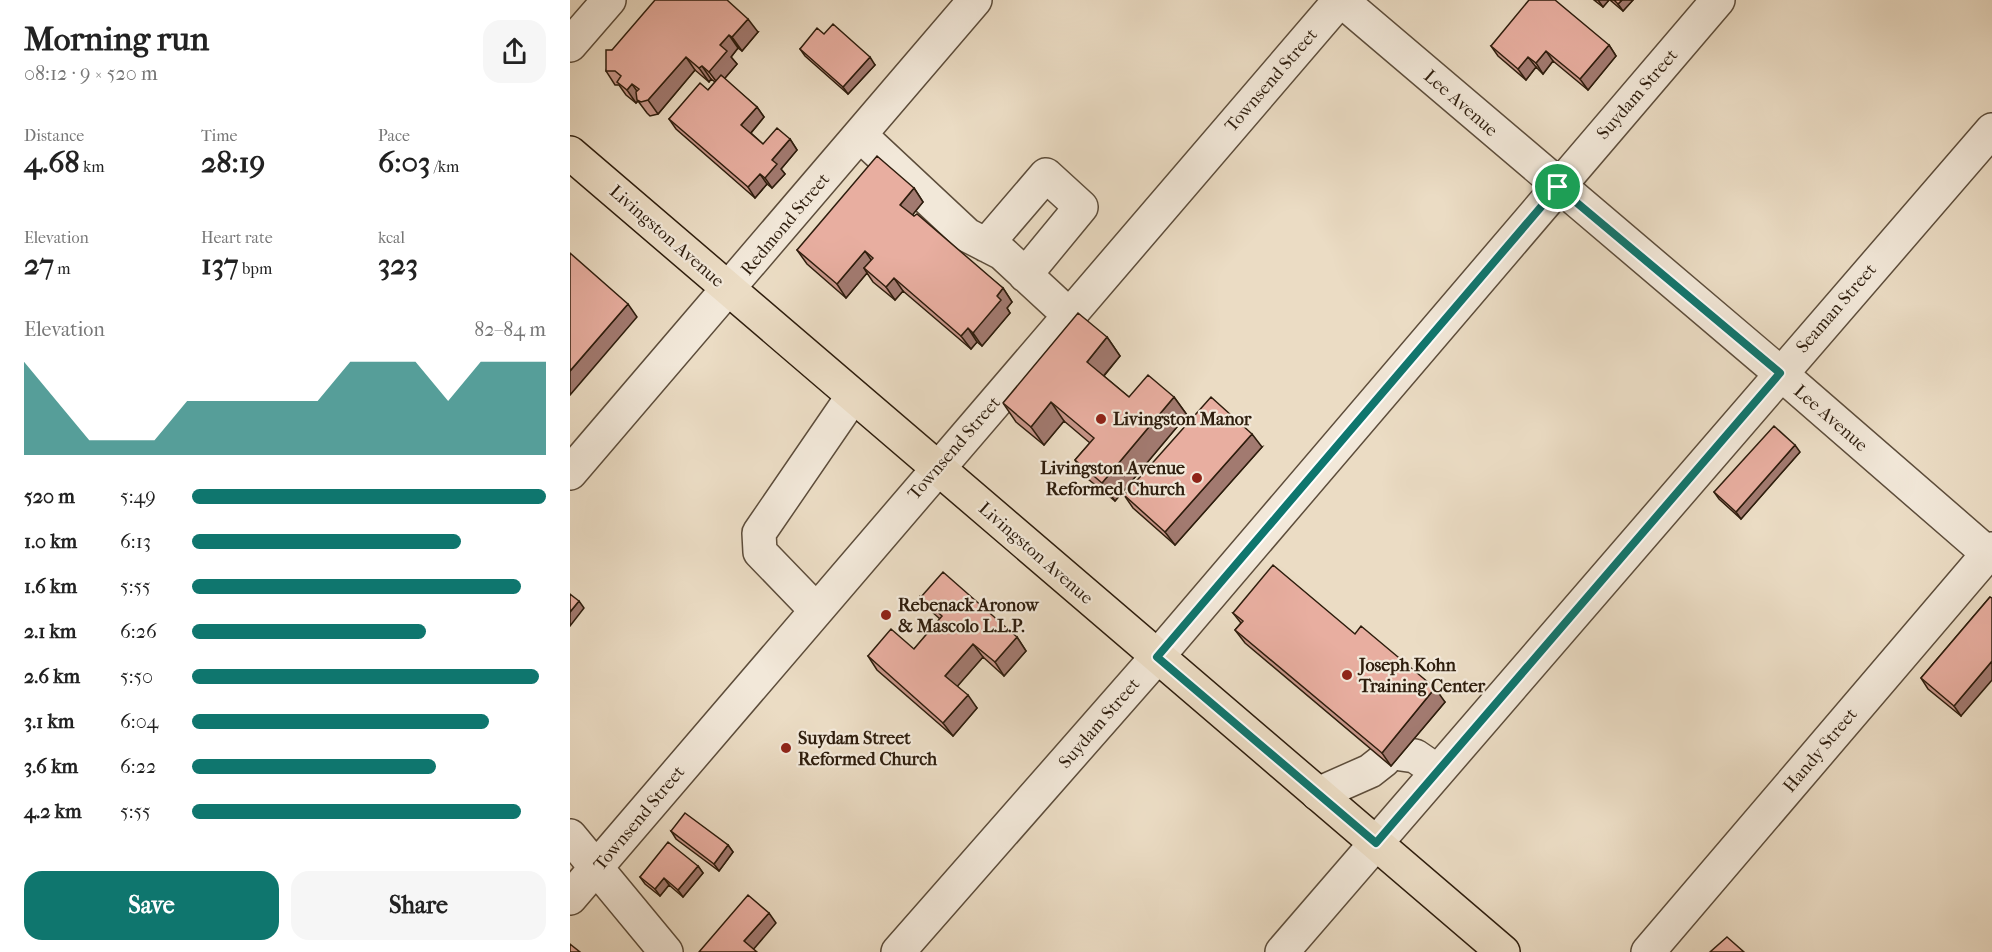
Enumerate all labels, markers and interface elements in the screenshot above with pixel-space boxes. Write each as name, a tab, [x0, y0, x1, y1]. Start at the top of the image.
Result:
text: Morning run	[24, 20, 209, 59]
button: share	[483, 20, 546, 83]
street label: Townsend Street	[1221, 24, 1322, 136]
street label: Suydam Street	[1593, 45, 1683, 144]
text: 08:12 · 9 × 520 m	[24, 62, 158, 85]
street label: Lee Avenue	[1420, 66, 1502, 141]
text: Distance	[24, 126, 84, 145]
text: Time	[201, 126, 237, 145]
text: Pace	[378, 126, 410, 145]
text: 4.68	[24, 145, 80, 180]
text: 28:19	[201, 145, 265, 180]
text: 6:03	[378, 145, 430, 180]
text: km	[80, 157, 105, 176]
text: /km	[430, 157, 459, 176]
pin	[1532, 161, 1583, 212]
street label: Redmond Street	[737, 169, 835, 280]
icon: arrive	[1541, 170, 1574, 203]
street label: Livingston Avenue	[605, 181, 728, 292]
text: Elevation	[24, 228, 89, 247]
text: Heart rate	[201, 228, 273, 247]
text: kcal	[378, 228, 405, 247]
text: 27	[24, 247, 54, 282]
text: 137	[201, 247, 239, 282]
text: 323	[378, 247, 418, 282]
text: m	[54, 259, 71, 278]
text: bpm	[239, 259, 272, 278]
street label: Seaman Street	[1792, 259, 1881, 357]
text: Elevation	[24, 318, 105, 341]
text: 82–84 m	[474, 318, 546, 341]
street label: Lee Avenue	[1790, 381, 1872, 456]
street label: Townsend Street	[904, 392, 1005, 504]
place label: Livingston Manor	[1113, 409, 1252, 430]
marker: Livingston Manor	[1094, 412, 1108, 426]
place label: Livingston Avenue Reformed Church	[1040, 458, 1186, 500]
marker: Livingston Avenue Reformed Church	[1190, 471, 1204, 485]
text: 520 m	[24, 485, 75, 508]
text: 5:49	[120, 485, 156, 508]
street label: Livingston Avenue	[974, 498, 1097, 609]
text: 1.0 km	[24, 530, 77, 553]
text: 6:13	[120, 530, 151, 553]
text: 1.6 km	[24, 575, 77, 598]
text: 5:55	[120, 575, 151, 598]
place label: Rebenack Aronow & Mascolo L.L.P.	[898, 595, 1040, 637]
marker: Rebenack Aronow & Mascolo L.L.P.	[879, 608, 893, 622]
text: 2.1 km	[24, 620, 77, 643]
text: 6:26	[120, 620, 157, 643]
place label: Joseph Kohn Training Center	[1357, 655, 1486, 697]
text: 2.6 km	[24, 665, 80, 688]
text: 5:50	[120, 665, 153, 688]
marker: Joseph Kohn Training Center	[1340, 668, 1354, 682]
street label: Suydam Street	[1055, 674, 1145, 773]
street label: Handy Street	[1779, 704, 1862, 797]
text: 3.1 km	[24, 710, 74, 733]
text: 6:04	[120, 710, 158, 733]
place label: Suydam Street Reformed Church	[798, 728, 938, 770]
marker: Suydam Street Reformed Church	[779, 741, 793, 755]
text: 3.6 km	[24, 755, 78, 778]
text: 6:22	[120, 755, 156, 778]
street label: Townsend Street	[590, 761, 690, 875]
text: 4.2 km	[24, 800, 82, 823]
text: 5:55	[120, 800, 151, 823]
button: Save	[24, 871, 279, 940]
button: Share	[291, 871, 546, 940]

